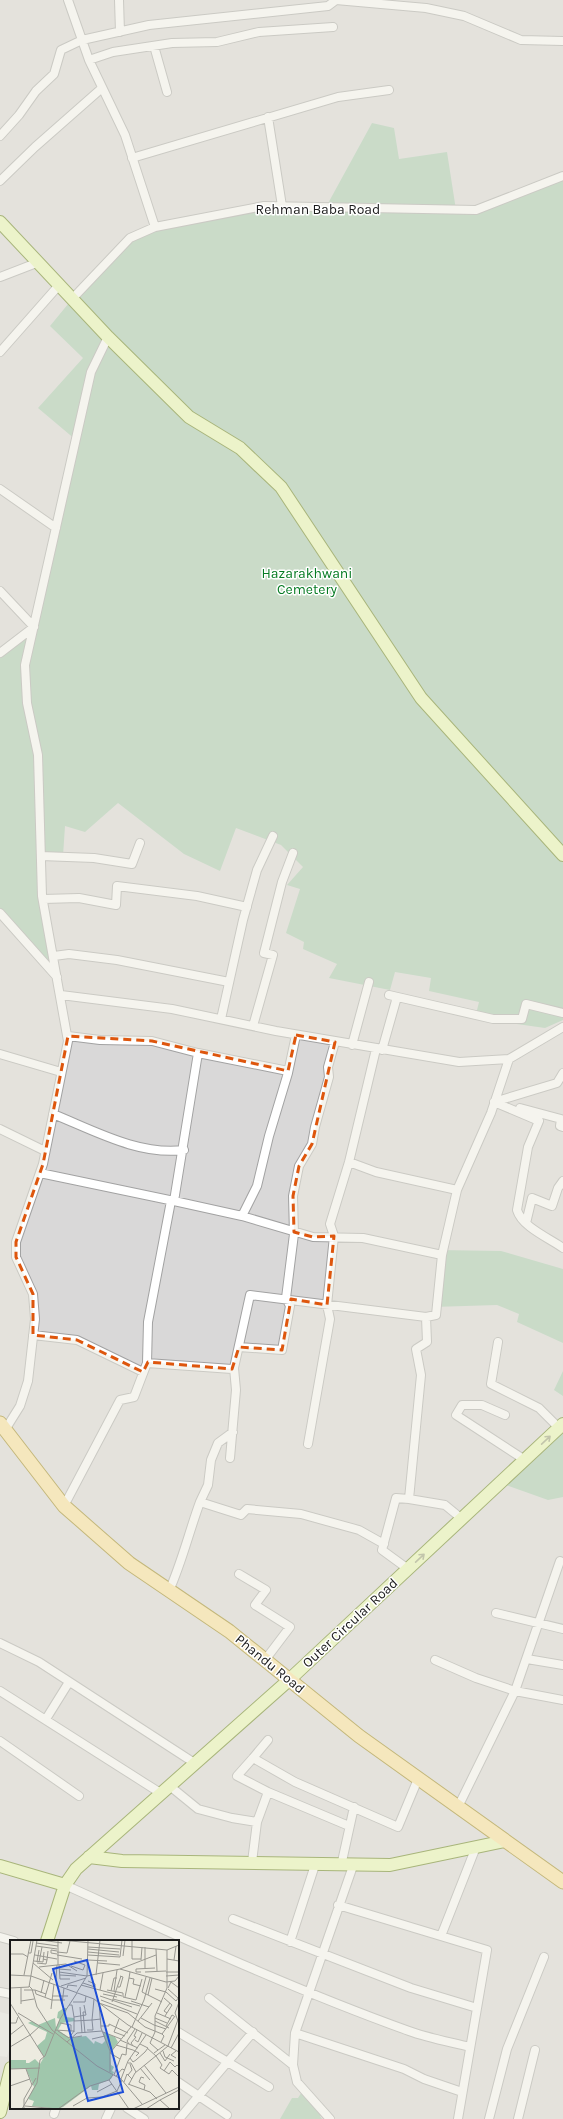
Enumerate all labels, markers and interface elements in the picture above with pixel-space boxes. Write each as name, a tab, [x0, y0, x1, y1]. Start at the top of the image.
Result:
street label: Rehman Baba Road	[256, 201, 380, 218]
park label: Hazarakhwani Cemetery	[262, 565, 353, 598]
one-way arrow	[541, 1435, 551, 1445]
one-way arrow	[415, 1553, 425, 1562]
street label: Outer Circular Road	[299, 1574, 401, 1672]
street label: Phandu Road	[232, 1631, 308, 1697]
inset map	[10, 1940, 179, 2109]

